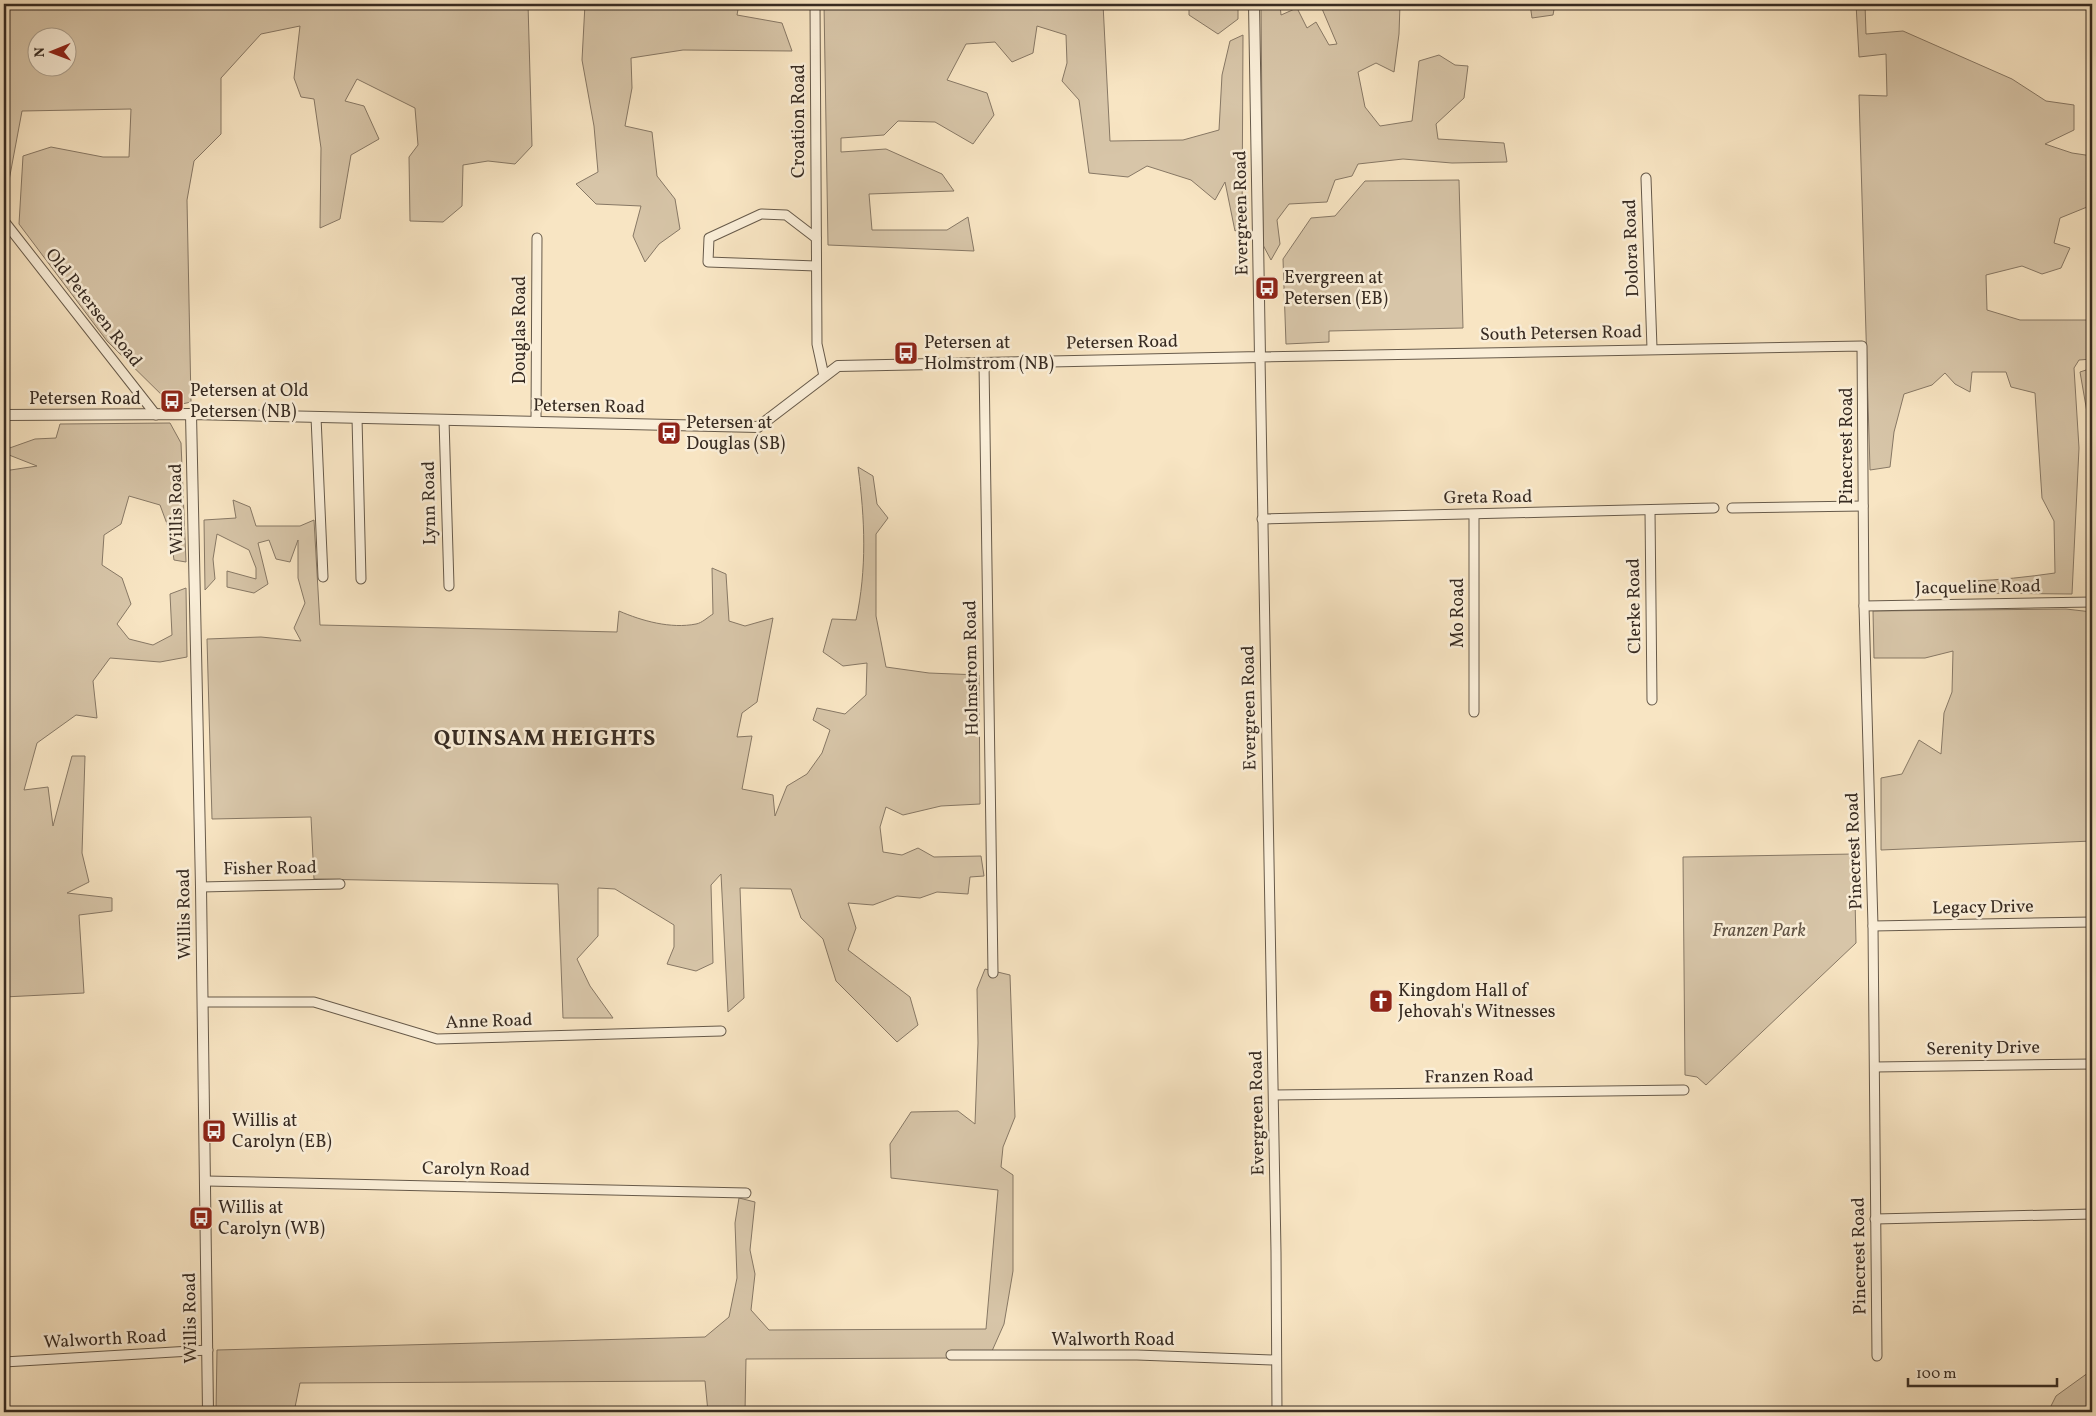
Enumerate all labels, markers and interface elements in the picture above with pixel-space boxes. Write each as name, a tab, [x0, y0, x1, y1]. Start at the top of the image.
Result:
north arrow	[28, 28, 78, 78]
text: N	[31, 47, 50, 57]
street label: Croation Road	[787, 64, 812, 178]
street label: Evergreen Road	[1228, 150, 1256, 276]
street label: Dolora Road	[1618, 198, 1646, 298]
street label: Old Petersen Road	[39, 243, 147, 373]
place label: Evergreen at Petersen (EB)	[1284, 266, 1388, 312]
bus stop icon: Evergreen at Petersen (EB)	[1254, 275, 1280, 301]
street label: Douglas Road	[508, 276, 533, 384]
street label: South Petersen Road	[1480, 320, 1642, 348]
street label: Petersen Road	[1066, 330, 1178, 356]
place label: Petersen at Holmstrom (NB)	[924, 331, 1054, 377]
bus stop icon: Petersen at Holmstrom (NB)	[893, 340, 919, 366]
place label: Petersen at Old Petersen (NB)	[190, 379, 309, 425]
street label: Petersen Road	[29, 387, 141, 412]
street label: Pinecrest Road	[1835, 387, 1860, 505]
bus stop icon: Petersen at Old Petersen (NB)	[159, 388, 185, 414]
street label: Petersen Road	[533, 394, 645, 420]
place label: Petersen at Douglas (SB)	[686, 411, 785, 457]
bus stop icon: Petersen at Douglas (SB)	[656, 420, 682, 446]
street label: Lynn Road	[417, 461, 443, 545]
street label: Willis Road	[164, 463, 190, 555]
street label: Greta Road	[1443, 485, 1533, 511]
street label: Clerke Road	[1622, 558, 1648, 654]
street label: Jacqueline Road	[1915, 574, 2041, 602]
street label: Mo Road	[1446, 578, 1471, 648]
street label: Holmstrom Road	[958, 600, 986, 736]
street label: Evergreen Road	[1236, 645, 1264, 771]
district label: QUINSAM HEIGHTS	[434, 724, 656, 755]
street label: Pinecrest Road	[1840, 792, 1870, 910]
street label: Fisher Road	[223, 856, 317, 882]
street label: Willis Road	[172, 868, 198, 960]
street label: Legacy Drive	[1932, 895, 2034, 921]
park label: Franzen Park	[1712, 919, 1806, 944]
place label: Kingdom Hall of Jehovah's Witnesses	[1398, 979, 1555, 1025]
church icon: Kingdom Hall of Jehovah's Witnesses	[1368, 988, 1394, 1014]
street label: Anne Road	[445, 1008, 533, 1036]
street label: Serenity Drive	[1926, 1036, 2040, 1062]
street label: Evergreen Road	[1244, 1050, 1272, 1176]
street label: Franzen Road	[1424, 1064, 1534, 1090]
place label: Willis at Carolyn (EB)	[232, 1109, 332, 1155]
bus stop icon: Willis at Carolyn (EB)	[201, 1118, 227, 1144]
street label: Carolyn Road	[422, 1157, 530, 1183]
place label: Willis at Carolyn (WB)	[218, 1196, 325, 1242]
street label: Pinecrest Road	[1846, 1197, 1874, 1315]
bus stop icon: Willis at Carolyn (WB)	[188, 1205, 214, 1231]
street label: Willis Road	[178, 1272, 204, 1364]
street label: Walworth Road	[43, 1324, 167, 1356]
street label: Walworth Road	[1051, 1328, 1175, 1353]
scale bar	[1908, 1356, 2057, 1388]
text: 100 m	[1916, 1364, 1956, 1385]

